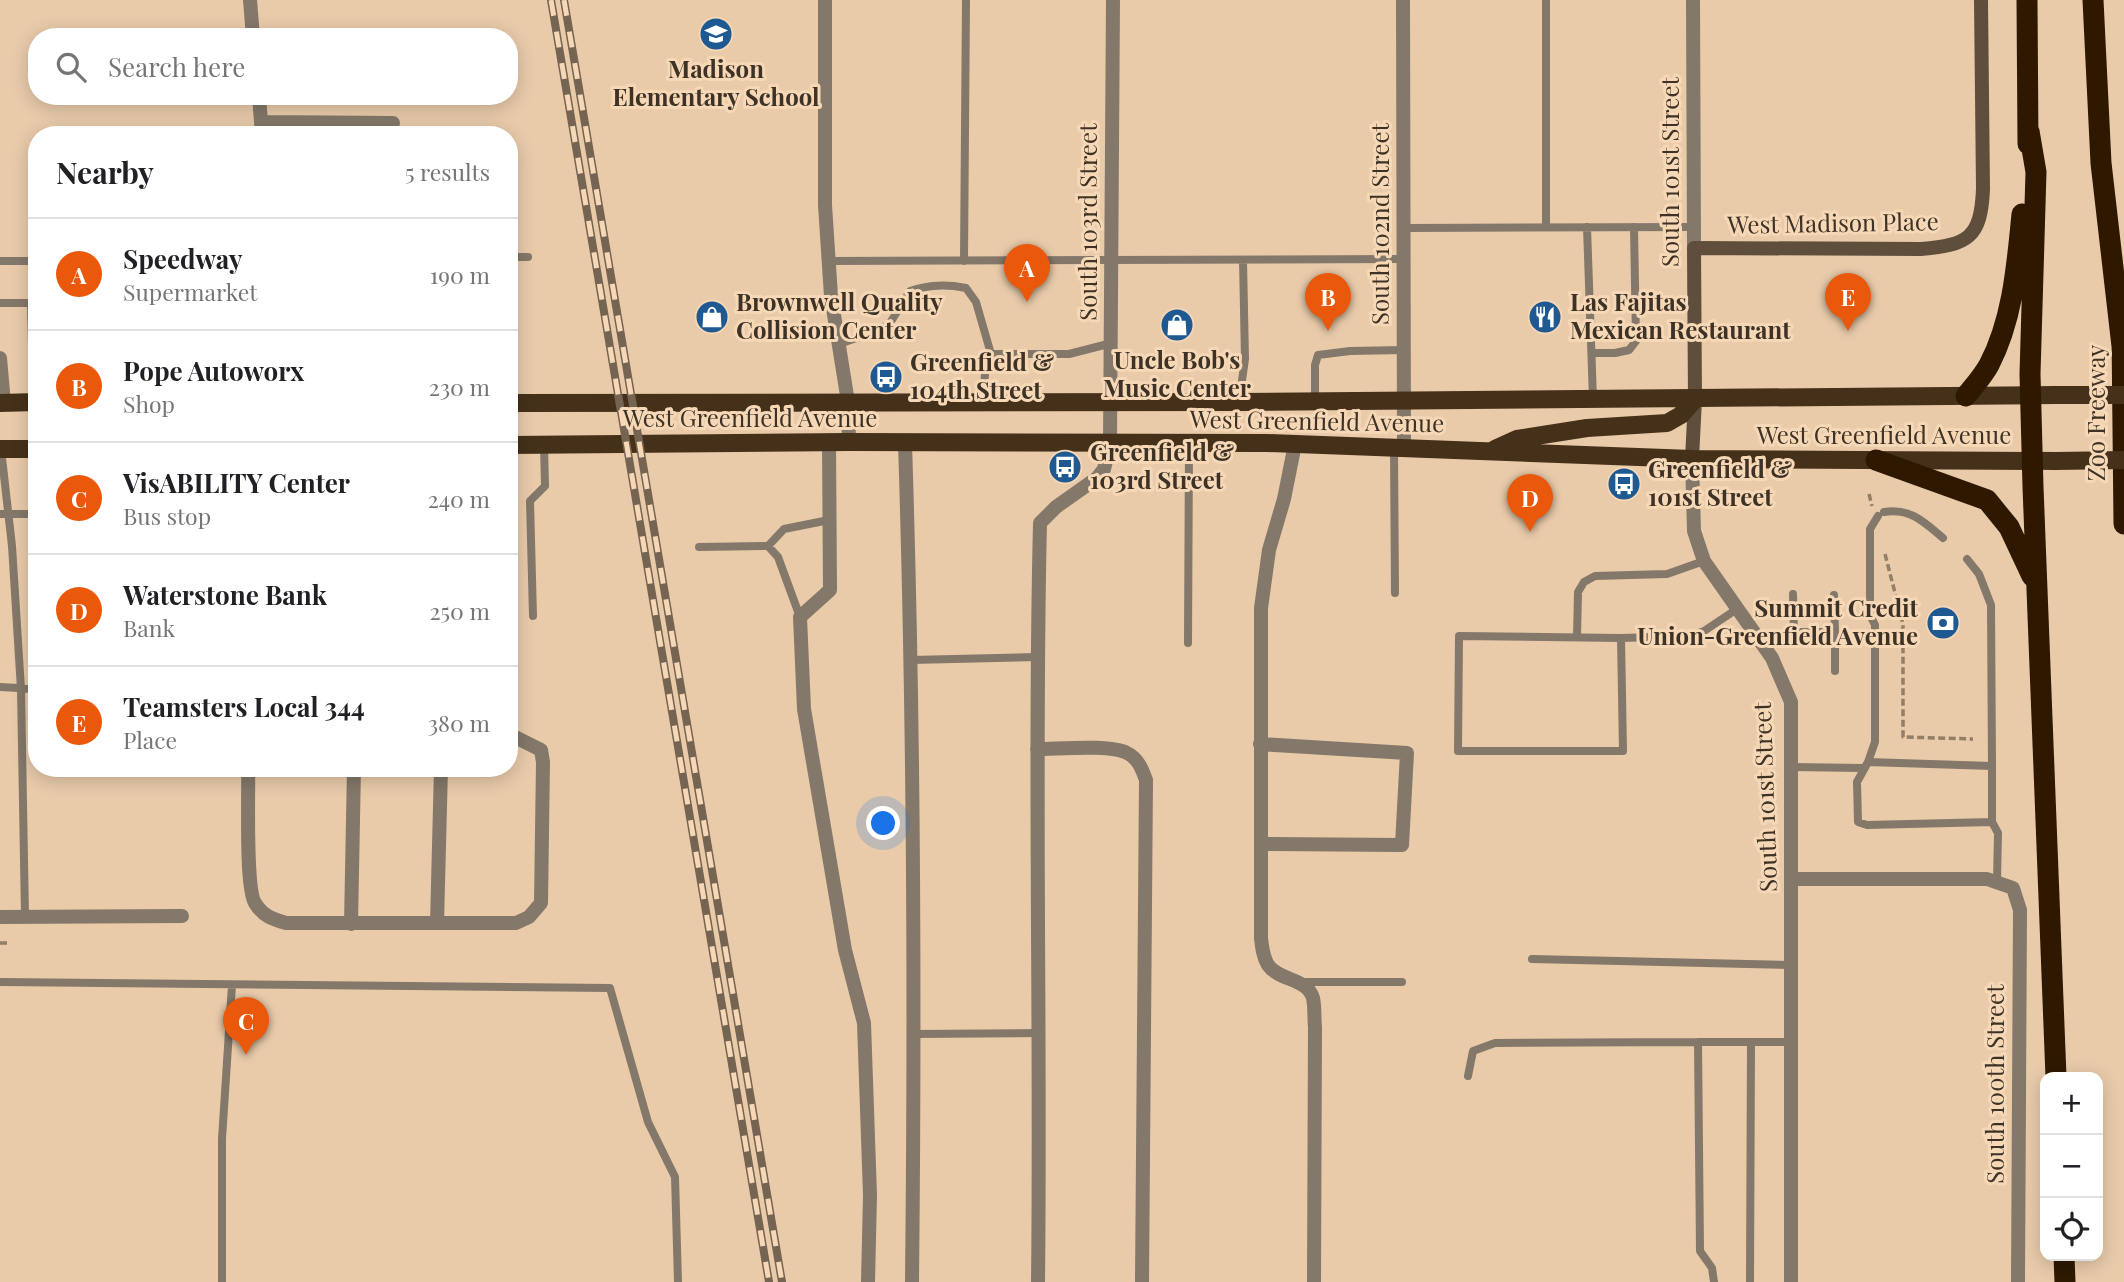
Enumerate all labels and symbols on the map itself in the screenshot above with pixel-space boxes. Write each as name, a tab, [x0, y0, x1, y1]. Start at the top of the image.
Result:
school or university icon: Madison Elementary School	[697, 15, 735, 53]
place label: Madison Elementary School	[612, 52, 820, 112]
street label: South 101st Street	[1653, 76, 1685, 267]
street label: South 102nd Street	[1363, 122, 1395, 325]
street label: South 103rd Street	[1071, 123, 1103, 321]
street label: West Madison Place	[1726, 204, 1939, 240]
pin: A	[1004, 244, 1050, 302]
pin: B	[1305, 273, 1351, 331]
pin: E	[1825, 273, 1871, 331]
place label: Brownwell Quality Collision Center	[736, 285, 943, 345]
place label: Las Fajitas Mexican Restaurant	[1570, 285, 1791, 345]
shop icon: Brownwell Quality Collision Center	[693, 298, 731, 336]
restaurant icon: Las Fajitas Mexican Restaurant	[1526, 298, 1564, 336]
shop icon: Uncle Bob's Music Center	[1158, 306, 1196, 344]
place label: Uncle Bob's Music Center	[1103, 343, 1252, 403]
place label: Greenfield & 104th Street	[910, 345, 1054, 405]
street label: Zoo Freeway	[2079, 345, 2111, 481]
bus stop icon: Greenfield & 104th Street	[867, 358, 905, 396]
street label: West Greenfield Avenue	[622, 401, 877, 433]
street label: West Greenfield Avenue	[1188, 402, 1445, 438]
street label: West Greenfield Avenue	[1756, 418, 2011, 450]
place label: Greenfield & 103rd Street	[1090, 435, 1234, 495]
bus stop icon: Greenfield & 103rd Street	[1046, 448, 1084, 486]
place label: Greenfield & 101st Street	[1648, 452, 1792, 512]
bus stop icon: Greenfield & 101st Street	[1605, 465, 1643, 503]
pin: D	[1507, 474, 1553, 532]
place label: Summit Credit Union-Greenfield Avenue	[1637, 591, 1919, 651]
bank icon: Summit Credit Union-Greenfield Avenue	[1924, 604, 1962, 642]
street label: South 101st Street	[1745, 701, 1783, 893]
your location	[866, 806, 900, 840]
street label: South 100th Street	[1978, 984, 2010, 1184]
pin: C	[223, 997, 269, 1055]

